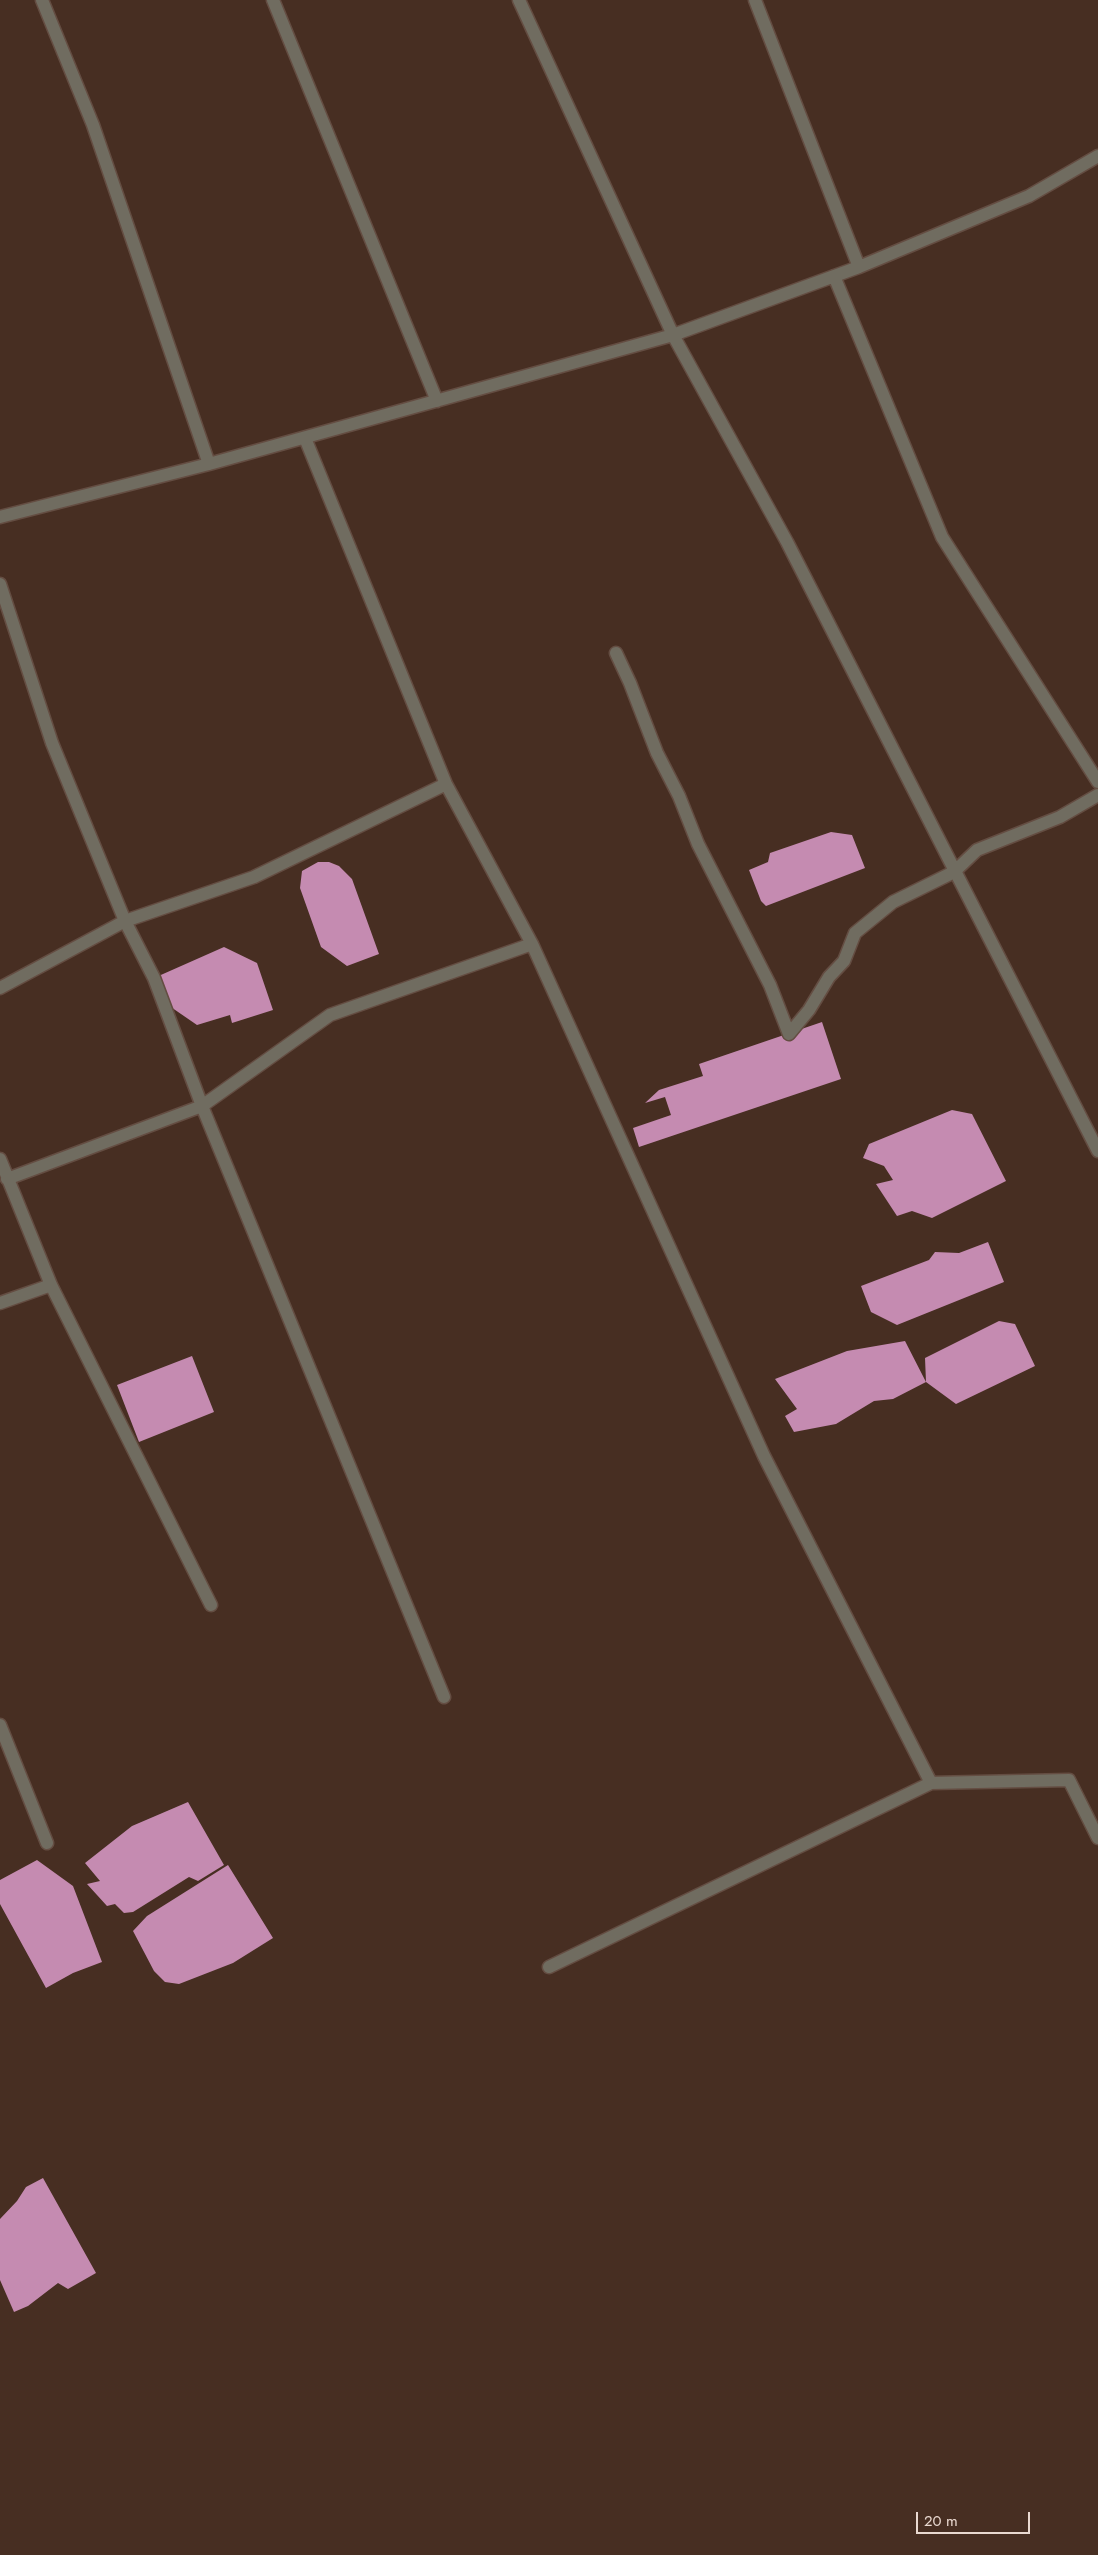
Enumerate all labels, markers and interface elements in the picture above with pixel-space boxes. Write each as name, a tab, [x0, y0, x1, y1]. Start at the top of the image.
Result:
scale bar	[918, 2502, 1032, 2534]
text: 20 m	[924, 2510, 958, 2532]

